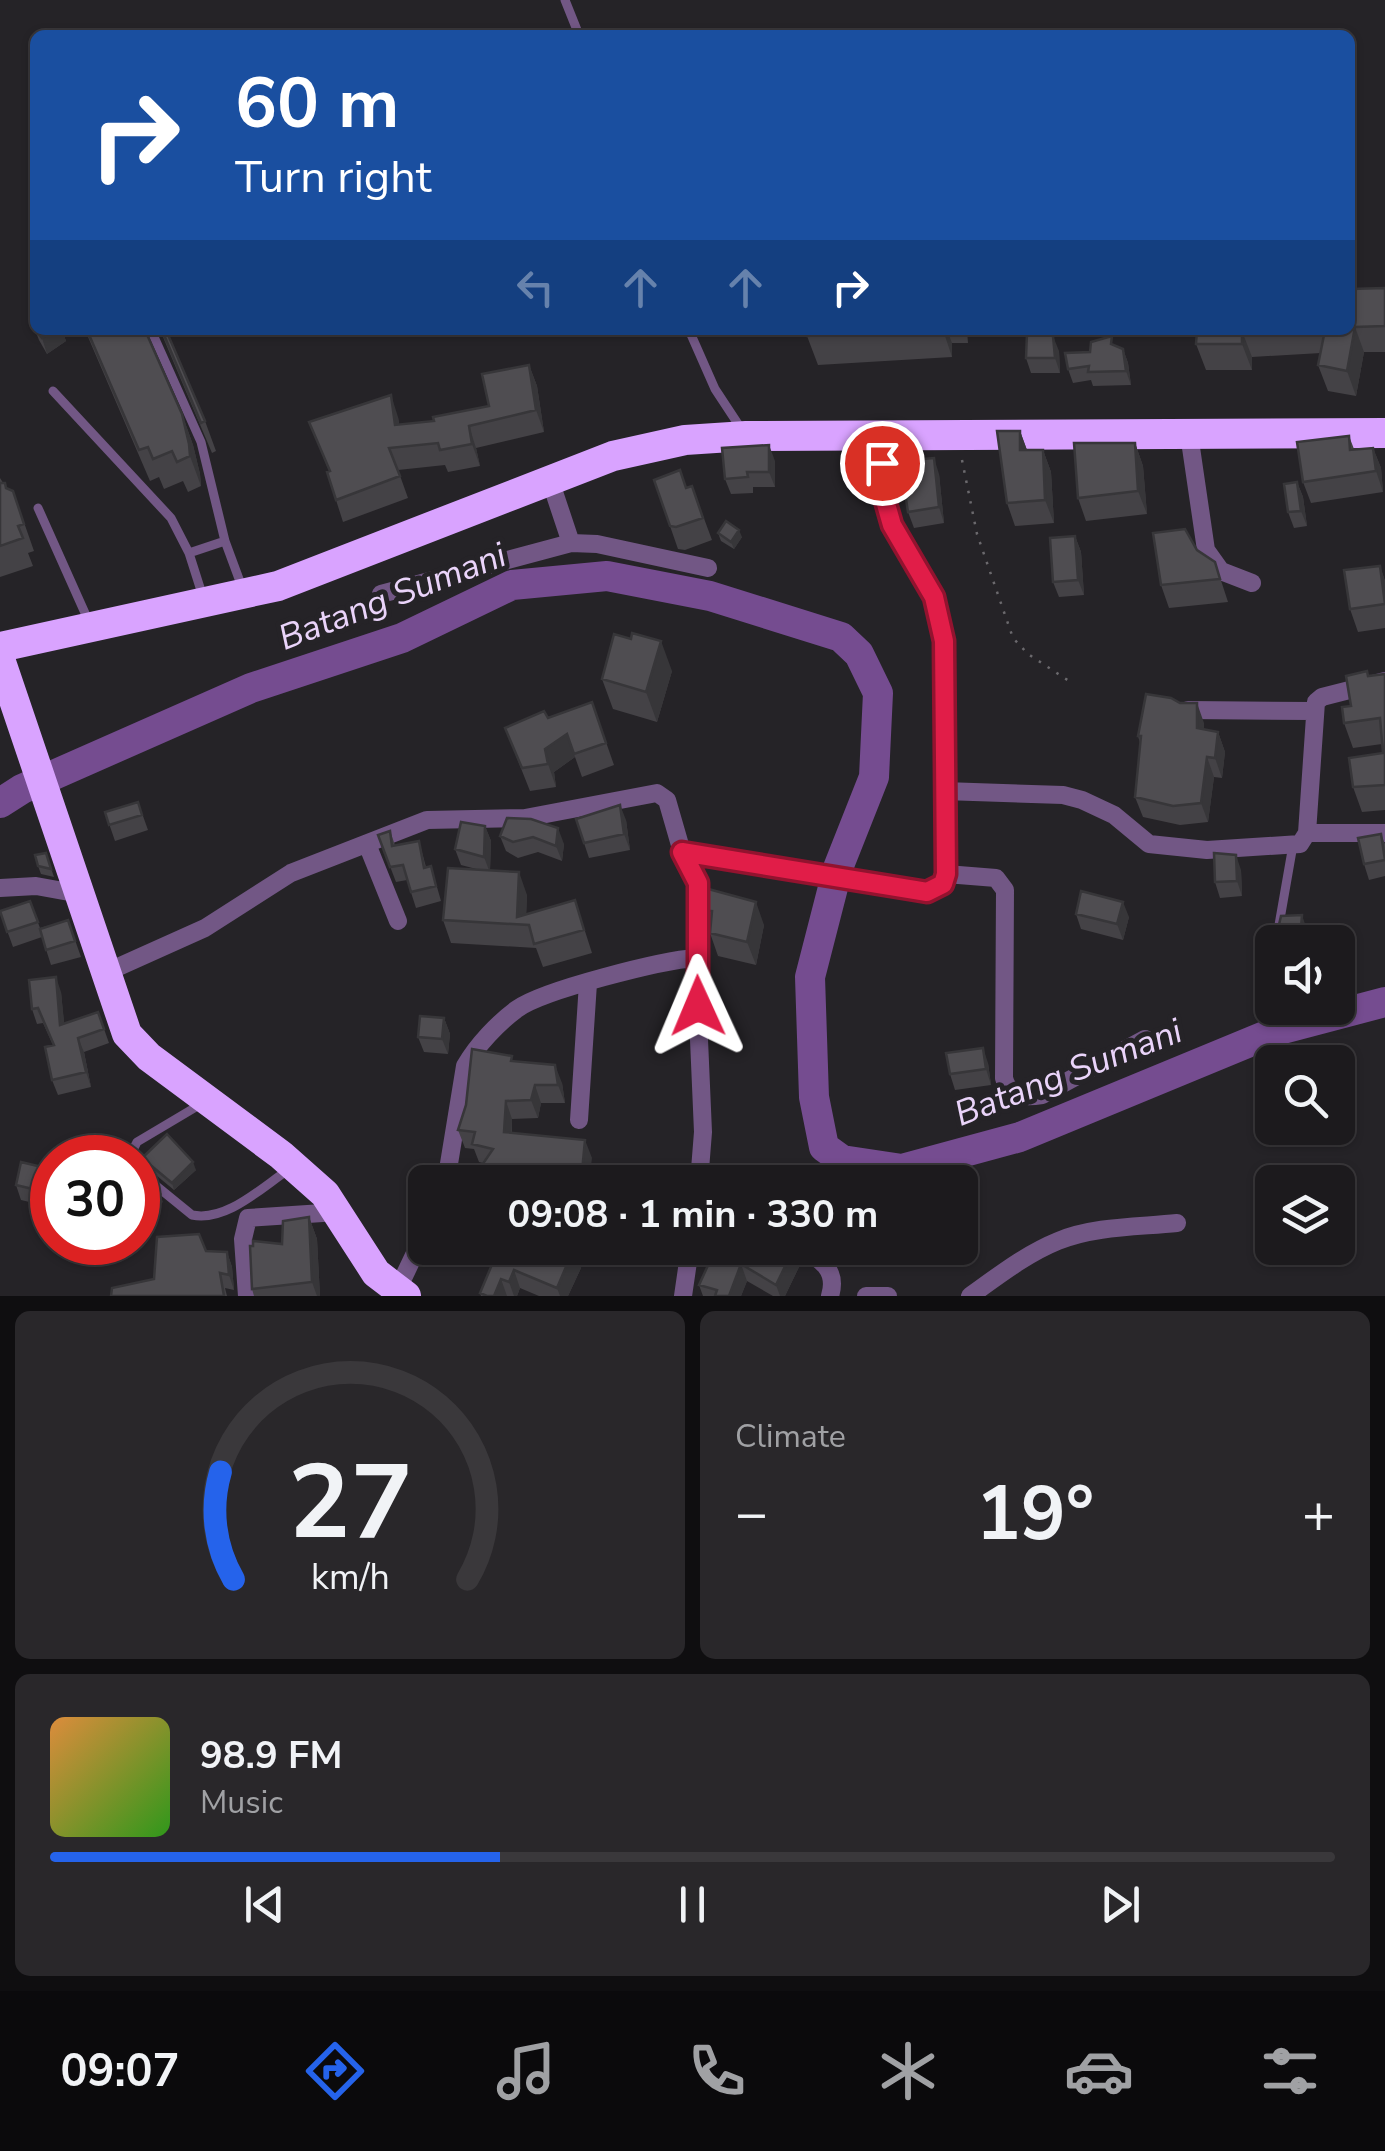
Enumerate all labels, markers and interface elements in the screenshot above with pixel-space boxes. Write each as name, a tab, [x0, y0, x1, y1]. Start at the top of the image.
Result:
text: 60 m	[235, 56, 399, 152]
icon: right	[70, 70, 200, 200]
text: Turn right	[235, 147, 432, 208]
icon: left	[508, 260, 563, 315]
icon: ahead	[613, 260, 668, 315]
icon: ahead	[718, 260, 773, 315]
icon: right	[823, 260, 878, 315]
pin	[840, 421, 925, 506]
icon: arrive	[855, 436, 910, 491]
water label: Batang Sumani	[272, 531, 513, 661]
map controls	[1255, 925, 1355, 1265]
button: sound	[1255, 925, 1355, 1025]
position arrow	[646, 954, 750, 1058]
water label: Batang Sumani	[948, 1007, 1189, 1137]
button: search	[1255, 1045, 1355, 1145]
speed limit sign: 30	[30, 1135, 160, 1265]
button: layers	[1255, 1165, 1355, 1265]
text: 09:08 · 1 min · 330 m	[508, 1189, 878, 1240]
text: Climate	[735, 1415, 846, 1458]
text: 27	[288, 1432, 412, 1574]
text: 19°	[976, 1463, 1094, 1565]
text: −	[735, 1476, 768, 1551]
text: +	[1302, 1476, 1335, 1551]
text: km/h	[311, 1553, 389, 1602]
text: 98.9 FM	[200, 1730, 342, 1781]
text: Music	[200, 1781, 283, 1824]
icon: previous	[237, 1877, 292, 1932]
icon: pause	[665, 1877, 720, 1932]
icon: next	[1093, 1877, 1148, 1932]
icon: directions	[300, 2036, 370, 2106]
icon: music	[491, 2036, 561, 2106]
icon: phone	[682, 2036, 752, 2106]
icon: climate	[873, 2036, 943, 2106]
icon: car	[1064, 2036, 1134, 2106]
icon: filters	[1255, 2036, 1325, 2106]
text: 09:07	[60, 2041, 180, 2102]

